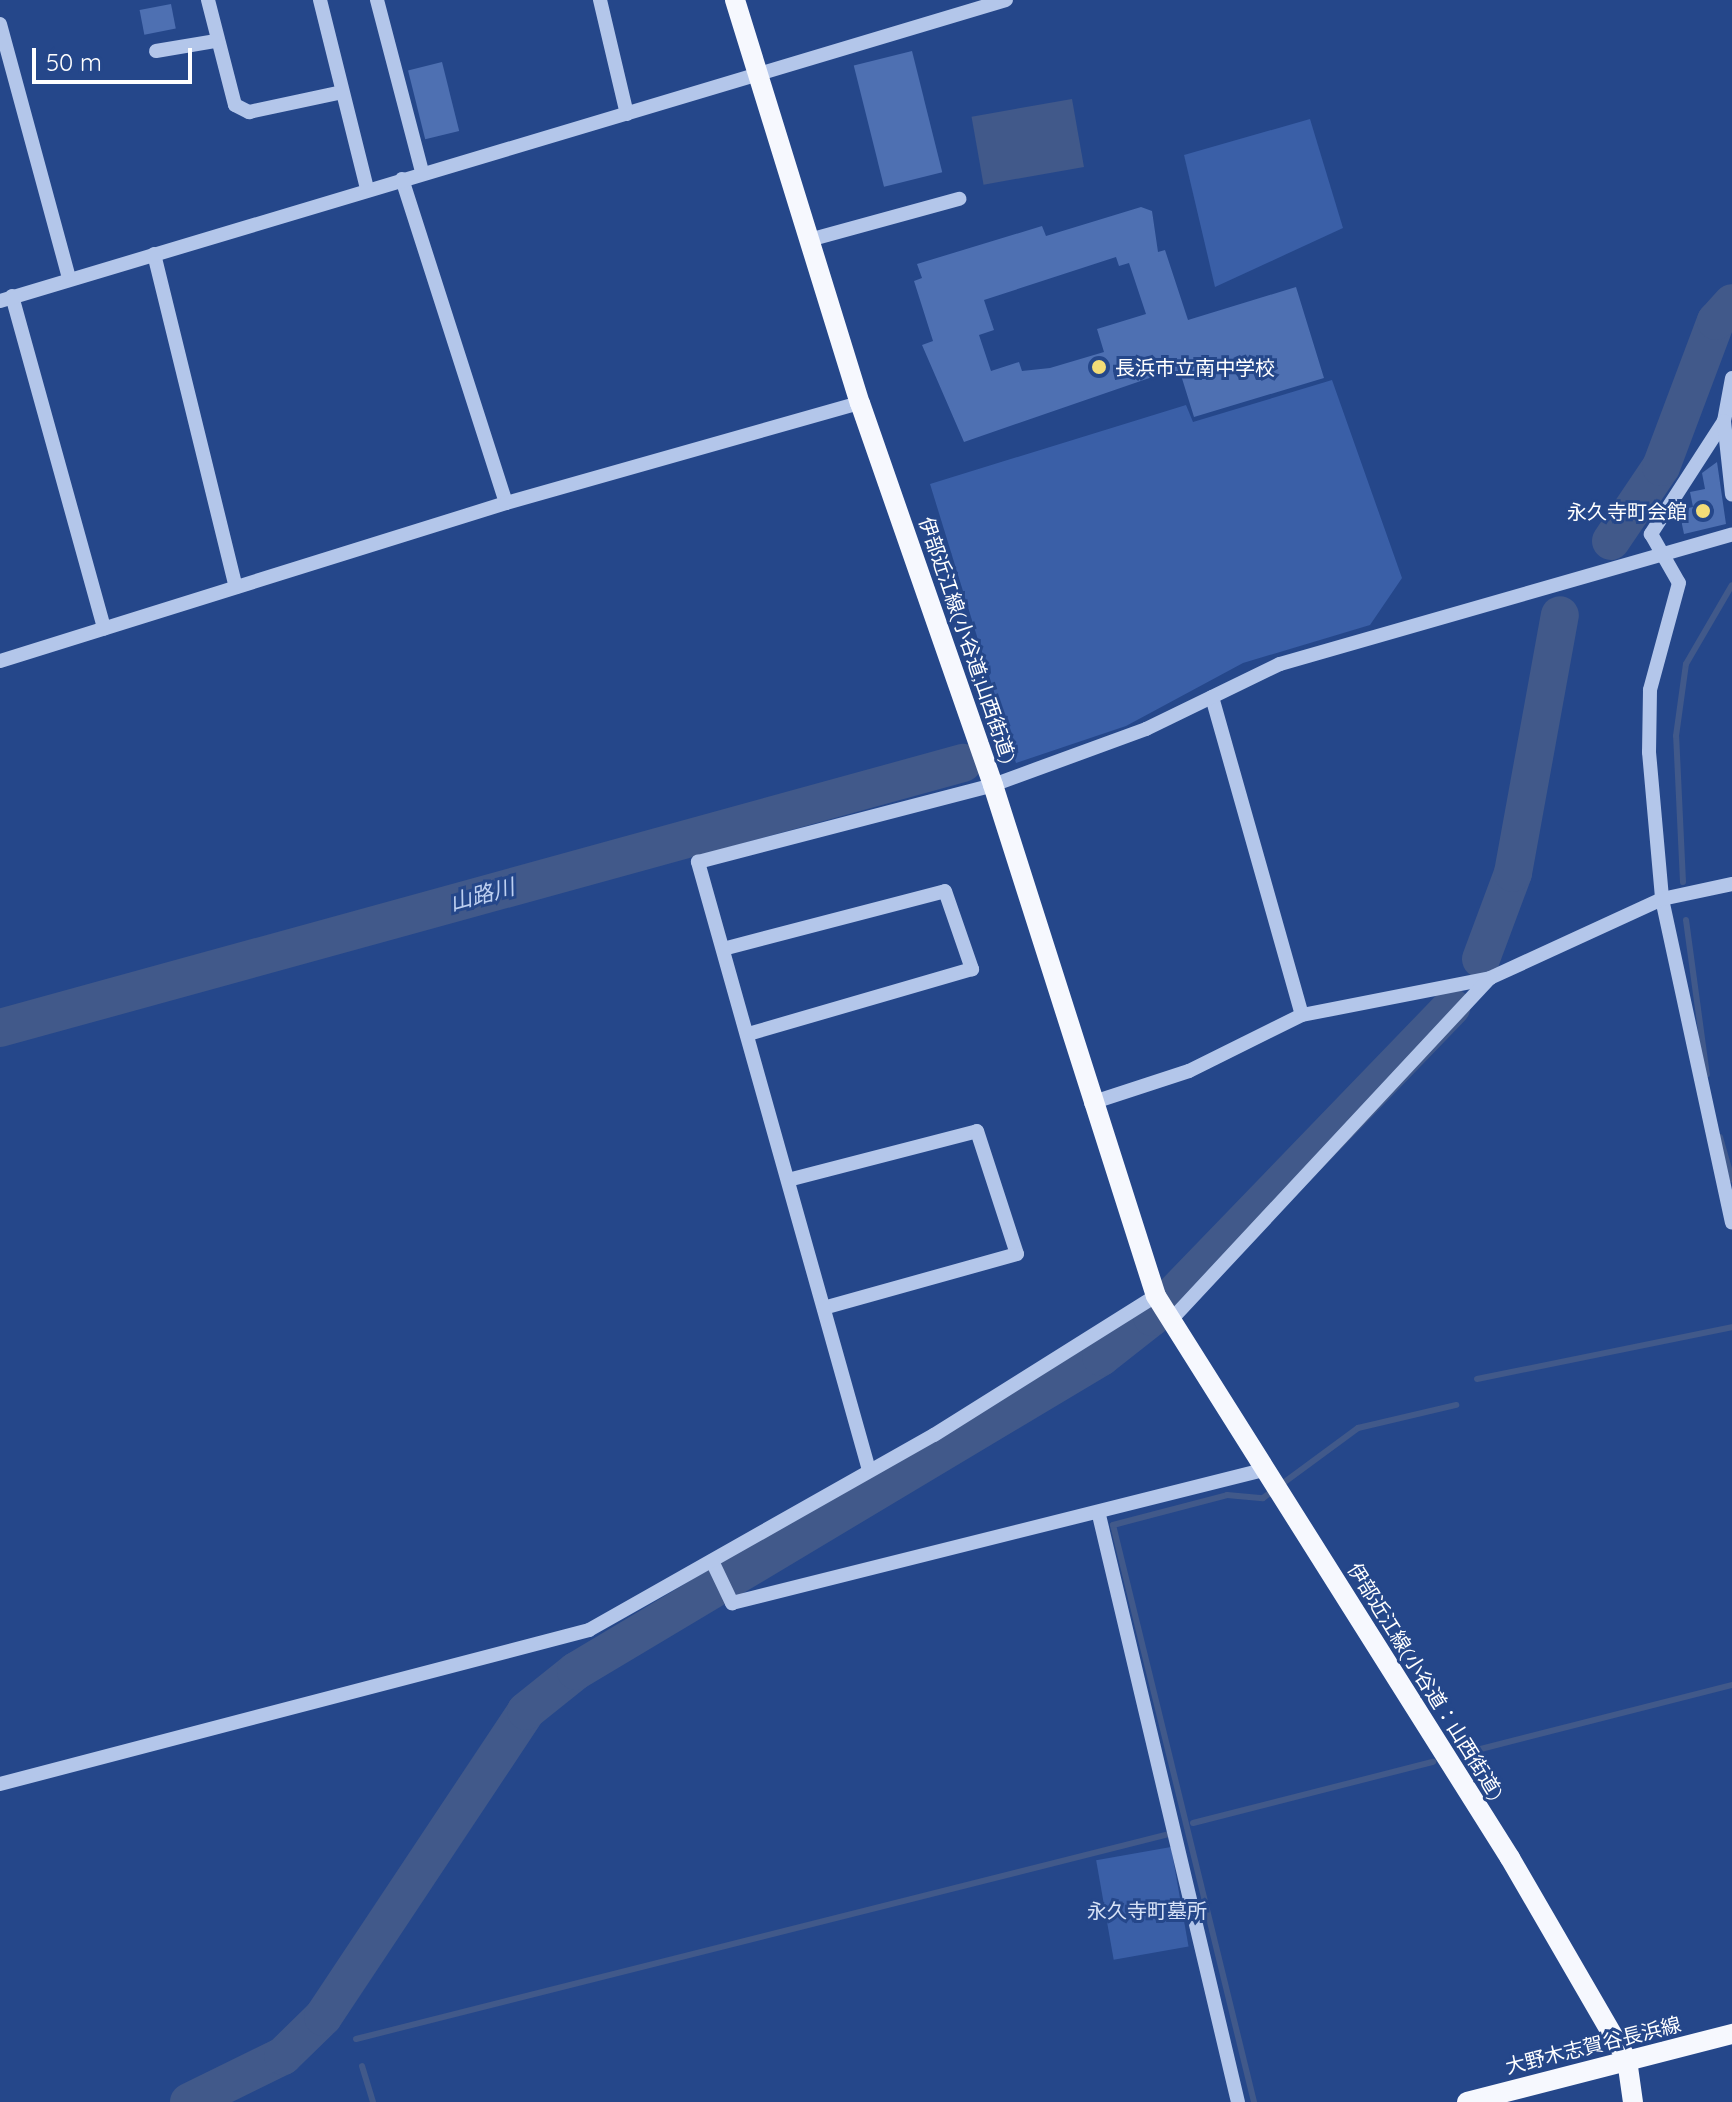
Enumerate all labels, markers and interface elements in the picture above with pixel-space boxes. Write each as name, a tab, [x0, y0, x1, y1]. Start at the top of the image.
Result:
scale bar	[36, 32, 196, 82]
text: 50 m	[46, 47, 102, 77]
place label: 長浜市立南中学校	[1115, 355, 1275, 379]
marker: 長浜市立南中学校	[1090, 358, 1108, 376]
place label: 永久寺町会館	[1567, 499, 1687, 523]
marker: 永久寺町会館	[1694, 502, 1712, 520]
street label: 伊部近江線(小谷道;山西街道)	[915, 514, 1021, 766]
water label: 山路川	[447, 874, 517, 916]
street label: 伊部近江線(小谷道：山西街道)	[1343, 1558, 1509, 1804]
park label: 永久寺町墓所	[1087, 1898, 1207, 1922]
street label: 大野木志賀谷長浜線	[1503, 2012, 1683, 2078]

